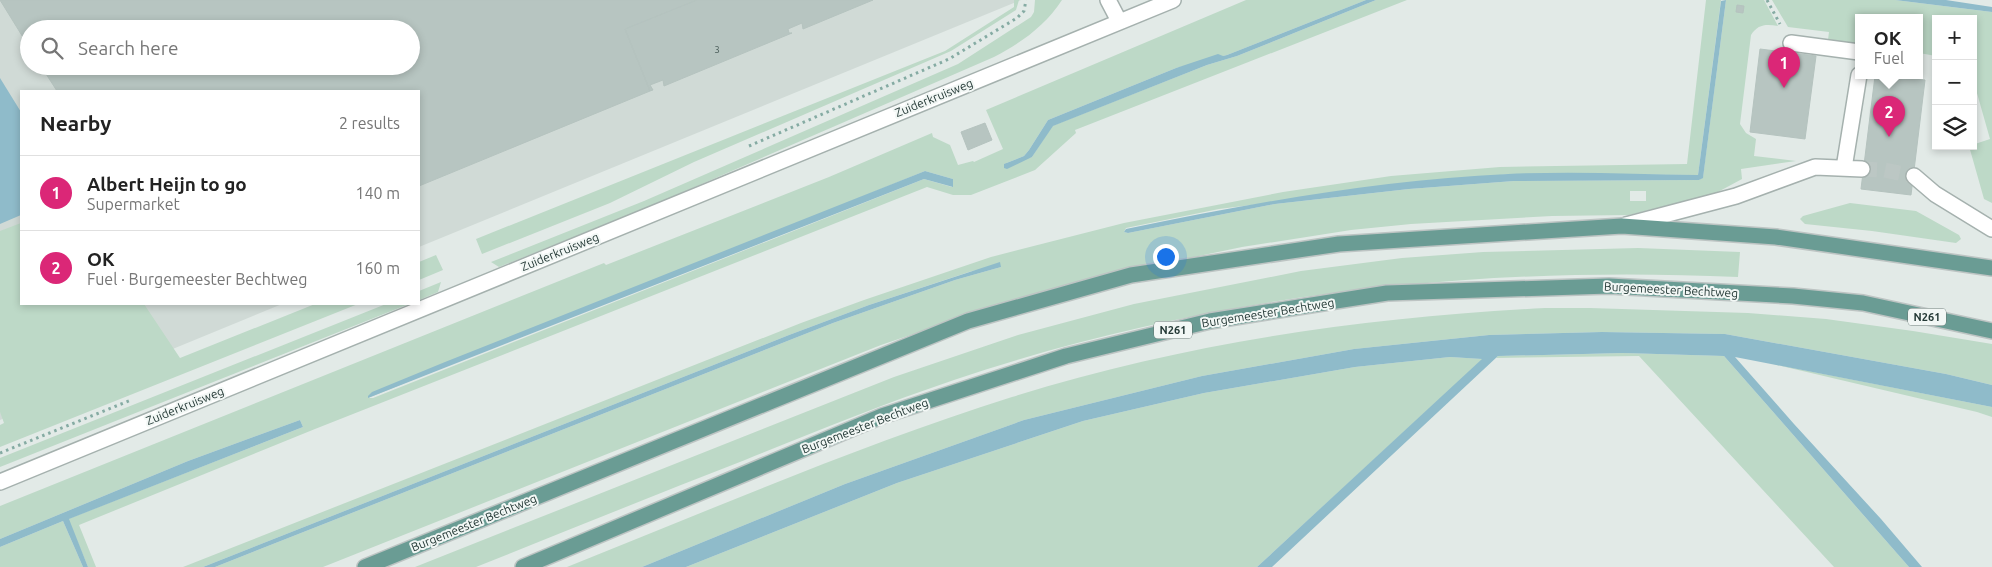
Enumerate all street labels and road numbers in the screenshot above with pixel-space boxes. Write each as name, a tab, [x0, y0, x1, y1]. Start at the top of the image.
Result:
street label: Zuiderkruisweg	[893, 76, 975, 119]
street label: Zuiderkruisweg	[519, 230, 601, 273]
street label: Burgemeester Bechtweg	[1604, 279, 1738, 300]
street label: Burgemeester Bechtweg	[1201, 296, 1335, 329]
road number: N261	[1908, 308, 1946, 326]
road number: N261	[1154, 322, 1192, 338]
street label: Zuiderkruisweg	[144, 384, 226, 427]
street label: Burgemeester Bechtweg	[800, 395, 930, 456]
street label: Burgemeester Bechtweg	[409, 491, 538, 554]

